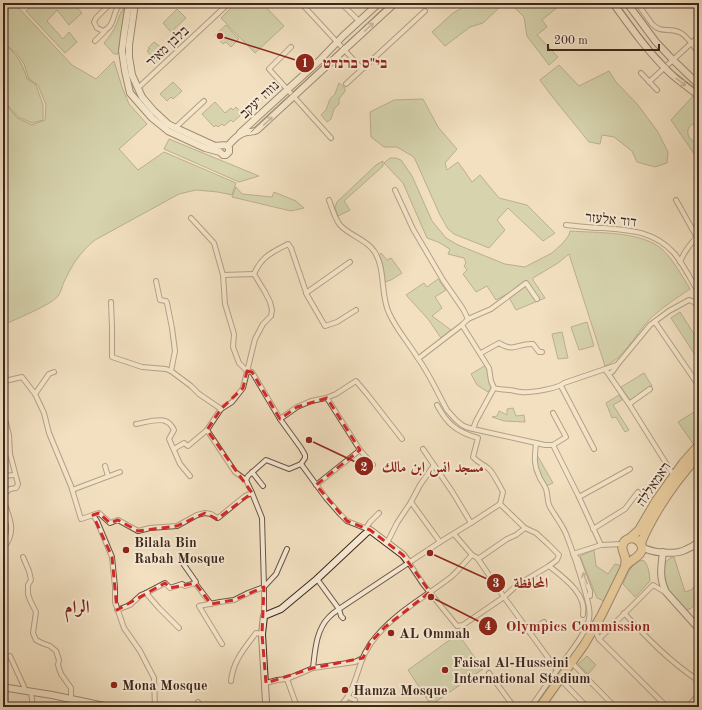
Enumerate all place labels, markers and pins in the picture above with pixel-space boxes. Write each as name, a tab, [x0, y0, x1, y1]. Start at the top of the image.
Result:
callout: בי"ס ברנדט	[295, 49, 396, 76]
callout: مسجد انس ابن مالك	[354, 453, 492, 480]
place label: Bilala Bin Rabah Mosque	[134, 536, 225, 566]
marker: Bilala Bin Rabah Mosque	[121, 545, 131, 555]
callout: المحافظة	[486, 569, 556, 596]
callout: Olympics Commission	[478, 612, 658, 639]
place label: AL Ommah	[399, 627, 470, 641]
marker: AL Ommah	[386, 628, 396, 638]
place label: Faisal Al-Husseini International Stadium	[453, 656, 591, 686]
marker: Faisal Al-Husseini International Stadium	[440, 665, 450, 675]
place label: Mona Mosque	[122, 679, 208, 693]
marker: Mona Mosque	[109, 680, 119, 690]
place label: Hamza Mosque	[353, 684, 448, 698]
marker: Hamza Mosque	[340, 685, 350, 695]

